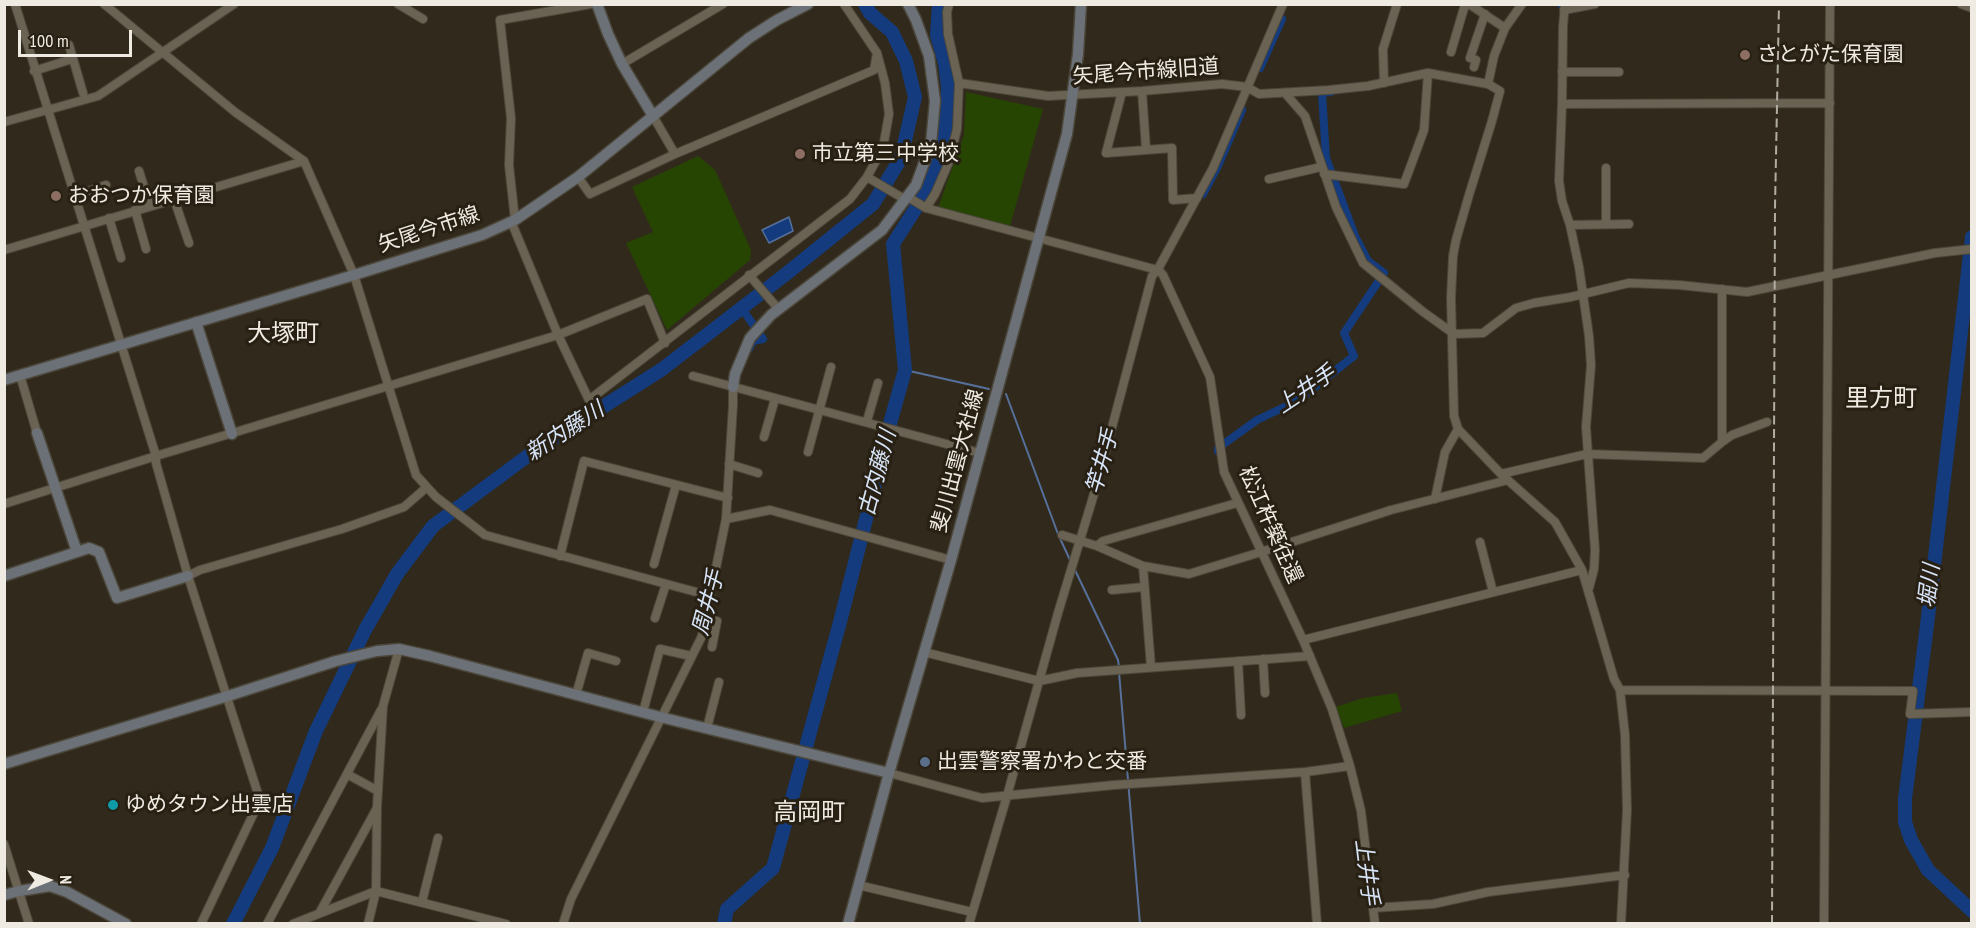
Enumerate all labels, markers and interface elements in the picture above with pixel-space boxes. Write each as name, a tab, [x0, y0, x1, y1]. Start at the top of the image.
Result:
scale bar	[21, 18, 135, 56]
text: 100 m	[29, 29, 69, 52]
place label: さとがた保育園	[1757, 42, 1904, 68]
marker: さとがた保育園	[1738, 48, 1752, 62]
street label: 矢尾今市線旧道	[1072, 54, 1220, 90]
place label: 市立第三中学校	[812, 141, 959, 167]
marker: 市立第三中学校	[793, 147, 807, 161]
place label: おおつか保育園	[68, 183, 215, 209]
marker: おおつか保育園	[49, 189, 63, 203]
street label: 矢尾今市線	[375, 202, 483, 258]
district label: 大塚町	[247, 320, 319, 348]
water label: 上井手	[1271, 361, 1341, 419]
district label: 里方町	[1845, 385, 1917, 413]
street label: 斐川出雲大社線	[927, 387, 989, 535]
water label: 新内藤川	[521, 397, 609, 467]
water label: 古内藤川	[854, 427, 902, 519]
water label: 竿井手	[1081, 427, 1125, 497]
street label: 松江杵築往還	[1233, 462, 1307, 588]
water label: 堀川	[1914, 563, 1946, 609]
water label: 周井手	[688, 568, 730, 638]
place label: 出雲警察署かわと交番	[937, 749, 1147, 775]
marker: 出雲警察署かわと交番	[918, 755, 932, 769]
place label: ゆめタウン出雲店	[125, 792, 293, 818]
marker: ゆめタウン出雲店	[106, 798, 120, 812]
district label: 高岡町	[773, 799, 845, 827]
water label: 上井手	[1349, 838, 1383, 906]
north arrow	[18, 850, 78, 910]
text: N	[56, 875, 76, 884]

